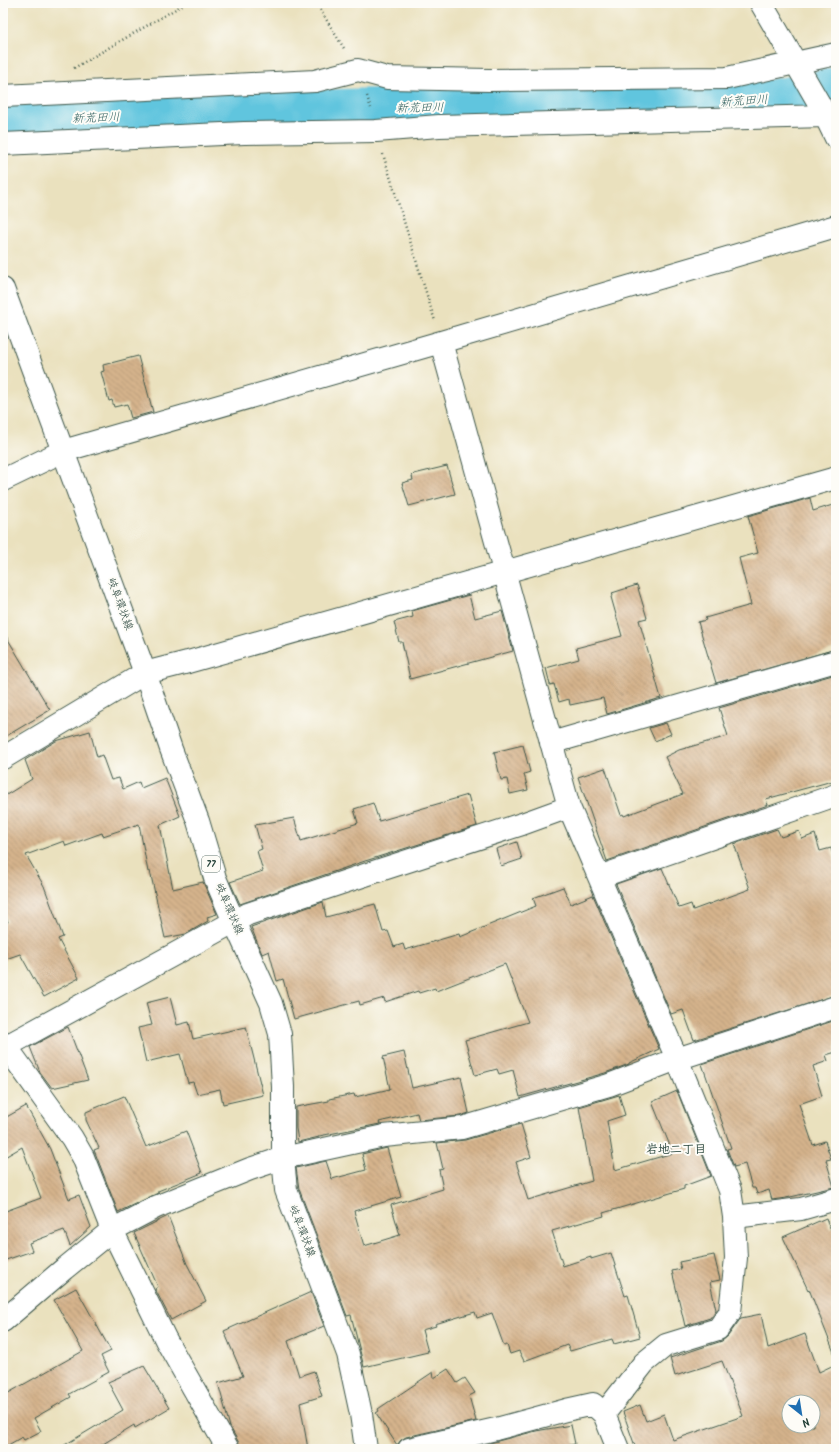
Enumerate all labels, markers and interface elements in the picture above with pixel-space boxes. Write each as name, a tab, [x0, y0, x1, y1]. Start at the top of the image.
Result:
water label: 新荒田川	[719, 90, 769, 112]
water label: 新荒田川	[396, 98, 444, 118]
water label: 新荒田川	[72, 108, 120, 128]
street label: 岐阜環状線	[102, 575, 138, 633]
road number: 77	[202, 856, 220, 872]
street label: 岐阜環状線	[210, 880, 248, 938]
district label: 岩地二丁目	[646, 1140, 706, 1159]
street label: 岐阜環状線	[284, 1202, 320, 1260]
north arrow	[781, 1394, 821, 1434]
text: N	[798, 1412, 813, 1431]

